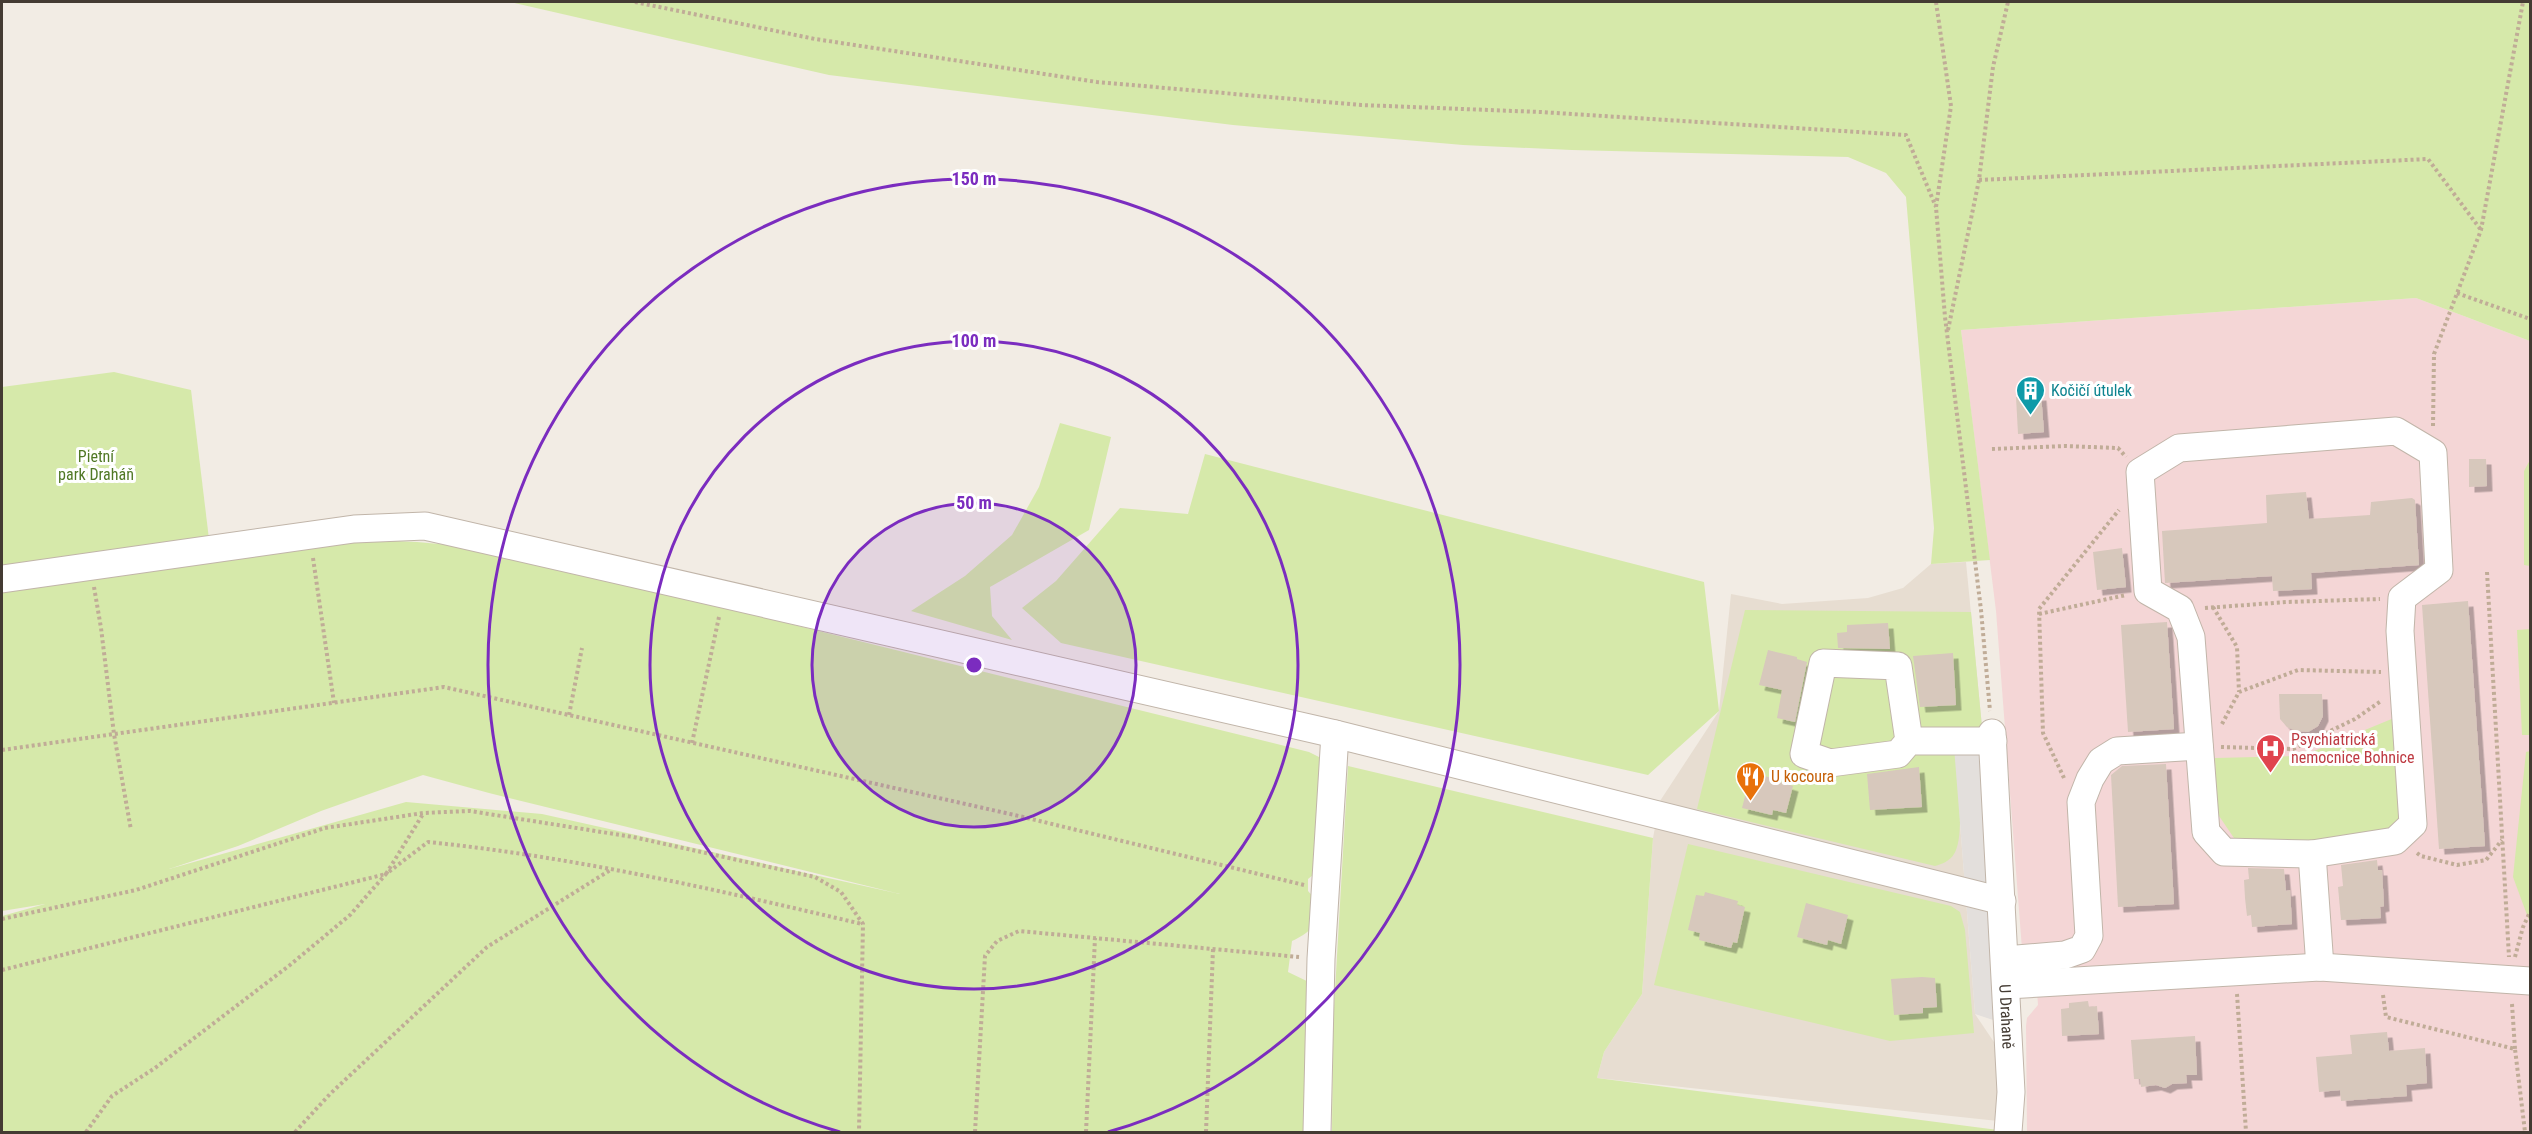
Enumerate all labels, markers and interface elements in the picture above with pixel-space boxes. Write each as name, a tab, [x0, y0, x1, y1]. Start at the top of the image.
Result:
text: 150 m	[952, 168, 996, 189]
text: 100 m	[952, 330, 996, 351]
building icon: Kočičí útulek	[2014, 374, 2046, 416]
place label: Kočičí útulek	[2051, 381, 2133, 400]
park label: Pietní park Draháň	[58, 447, 134, 484]
text: 50 m	[956, 492, 992, 513]
centre of rings	[964, 655, 984, 675]
place label: Psychiatrická nemocnice Bohnice	[2291, 730, 2415, 767]
hospital icon: Psychiatrická nemocnice Bohnice	[2254, 732, 2286, 774]
restaurant icon: U kocoura	[1734, 760, 1766, 802]
place label: U kocoura	[1771, 767, 1834, 786]
street label: U Drahaně	[1995, 984, 2018, 1049]

